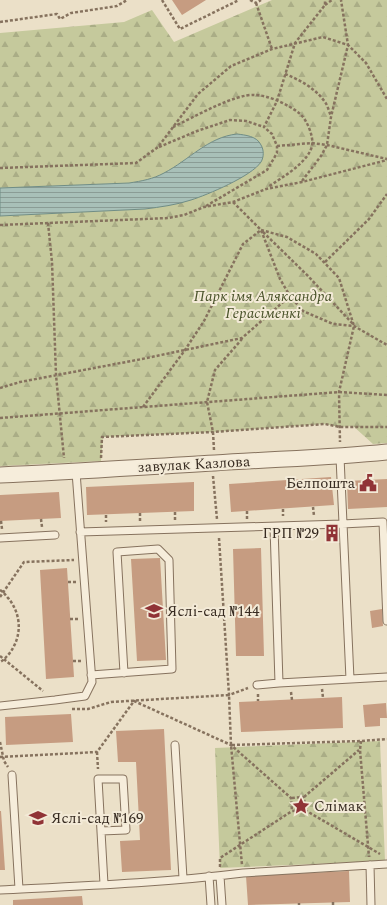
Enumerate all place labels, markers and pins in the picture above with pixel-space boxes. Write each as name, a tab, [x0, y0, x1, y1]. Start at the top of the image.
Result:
place label: Белпошта	[286, 472, 356, 495]
public building icon: Белпошта	[358, 473, 378, 493]
place label: ГРП №29	[263, 522, 319, 545]
building icon: ГРП №29	[322, 523, 342, 543]
place label: Яслі-сад №144	[167, 600, 260, 623]
school or university icon: Яслі-сад №144	[144, 601, 164, 621]
place label: Слімак	[314, 795, 364, 818]
place icon: Слімак	[291, 796, 311, 816]
place label: Яслі-сад №169	[51, 807, 143, 830]
school or university icon: Яслі-сад №169	[28, 808, 48, 828]

